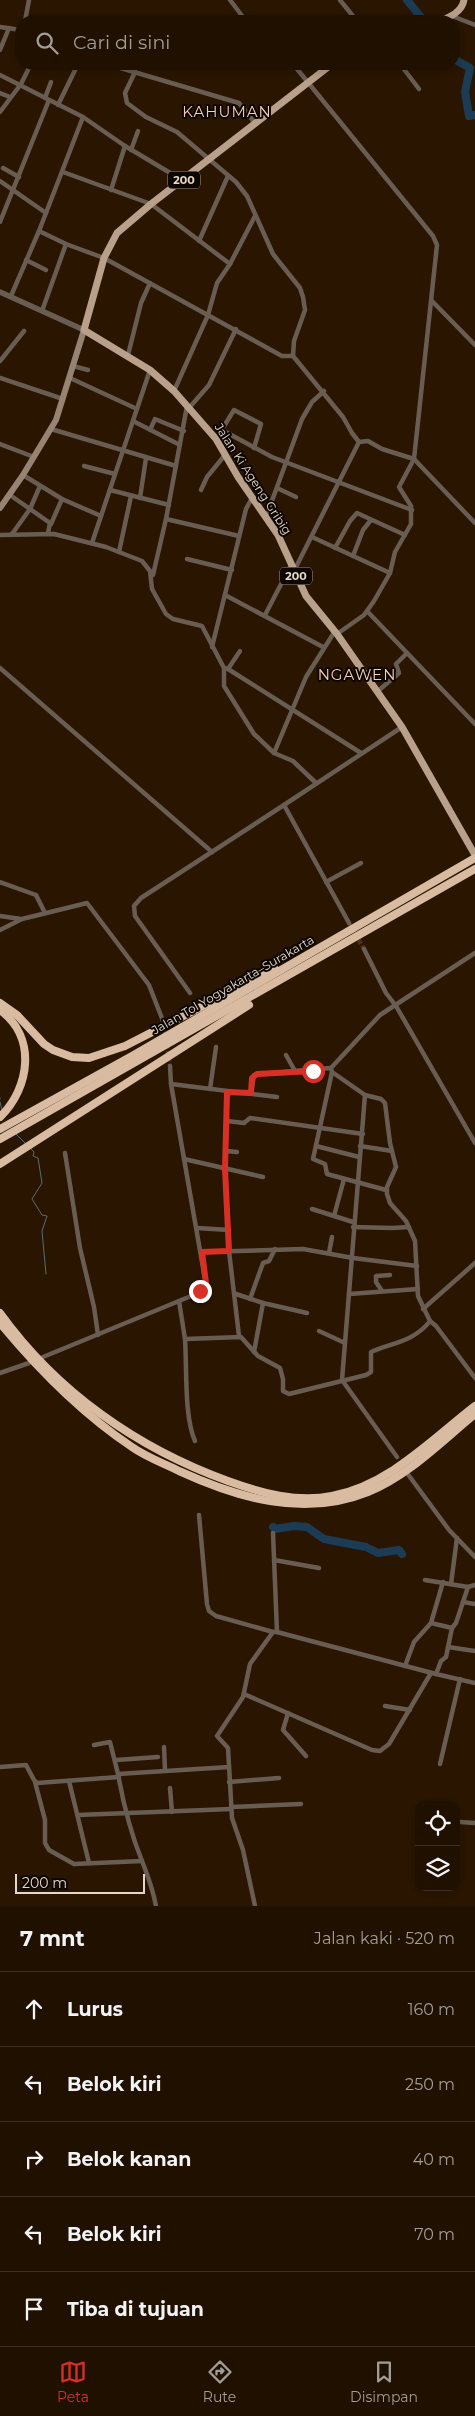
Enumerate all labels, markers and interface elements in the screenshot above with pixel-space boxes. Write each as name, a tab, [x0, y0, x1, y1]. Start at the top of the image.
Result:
search box	[15, 15, 460, 70]
icon: search	[33, 29, 61, 57]
text: Cari di sini	[73, 31, 170, 54]
district label: KAHUMAN	[182, 102, 272, 121]
road number: 200	[168, 172, 200, 188]
street label: Jalan Ki Ageng Gribig	[211, 419, 295, 537]
road number: 200	[280, 568, 312, 584]
district label: NGAWEN	[318, 665, 396, 684]
street label: Jalan Tol Yogyakarta–Surakarta	[148, 932, 317, 1038]
route start	[302, 1060, 325, 1083]
route end	[189, 1280, 212, 1303]
map controls	[415, 1801, 460, 1891]
button: locate	[415, 1801, 460, 1846]
button: layers	[415, 1846, 460, 1891]
scale bar	[15, 1871, 145, 1894]
text: 200 m	[22, 1874, 67, 1892]
text: 7 mnt	[20, 1926, 85, 1951]
text: Jalan kaki · 520 m	[314, 1929, 455, 1948]
icon: ahead	[20, 1995, 48, 2023]
text: Lurus	[67, 1998, 123, 2021]
text: 160 m	[408, 2000, 455, 2019]
icon: left	[20, 2070, 48, 2098]
text: Belok kiri	[67, 2073, 162, 2096]
text: 250 m	[405, 2075, 455, 2094]
icon: right	[20, 2145, 48, 2173]
text: Belok kanan	[67, 2148, 191, 2171]
text: 40 m	[413, 2150, 455, 2169]
icon: left	[20, 2220, 48, 2248]
text: Belok kiri	[67, 2223, 162, 2246]
text: 70 m	[414, 2225, 455, 2244]
icon: arrive	[20, 2295, 48, 2323]
text: Tiba di tujuan	[67, 2298, 204, 2321]
tab: Peta	[57, 2358, 89, 2406]
tab: Rute	[203, 2358, 236, 2406]
tab: Disimpan	[350, 2358, 418, 2406]

